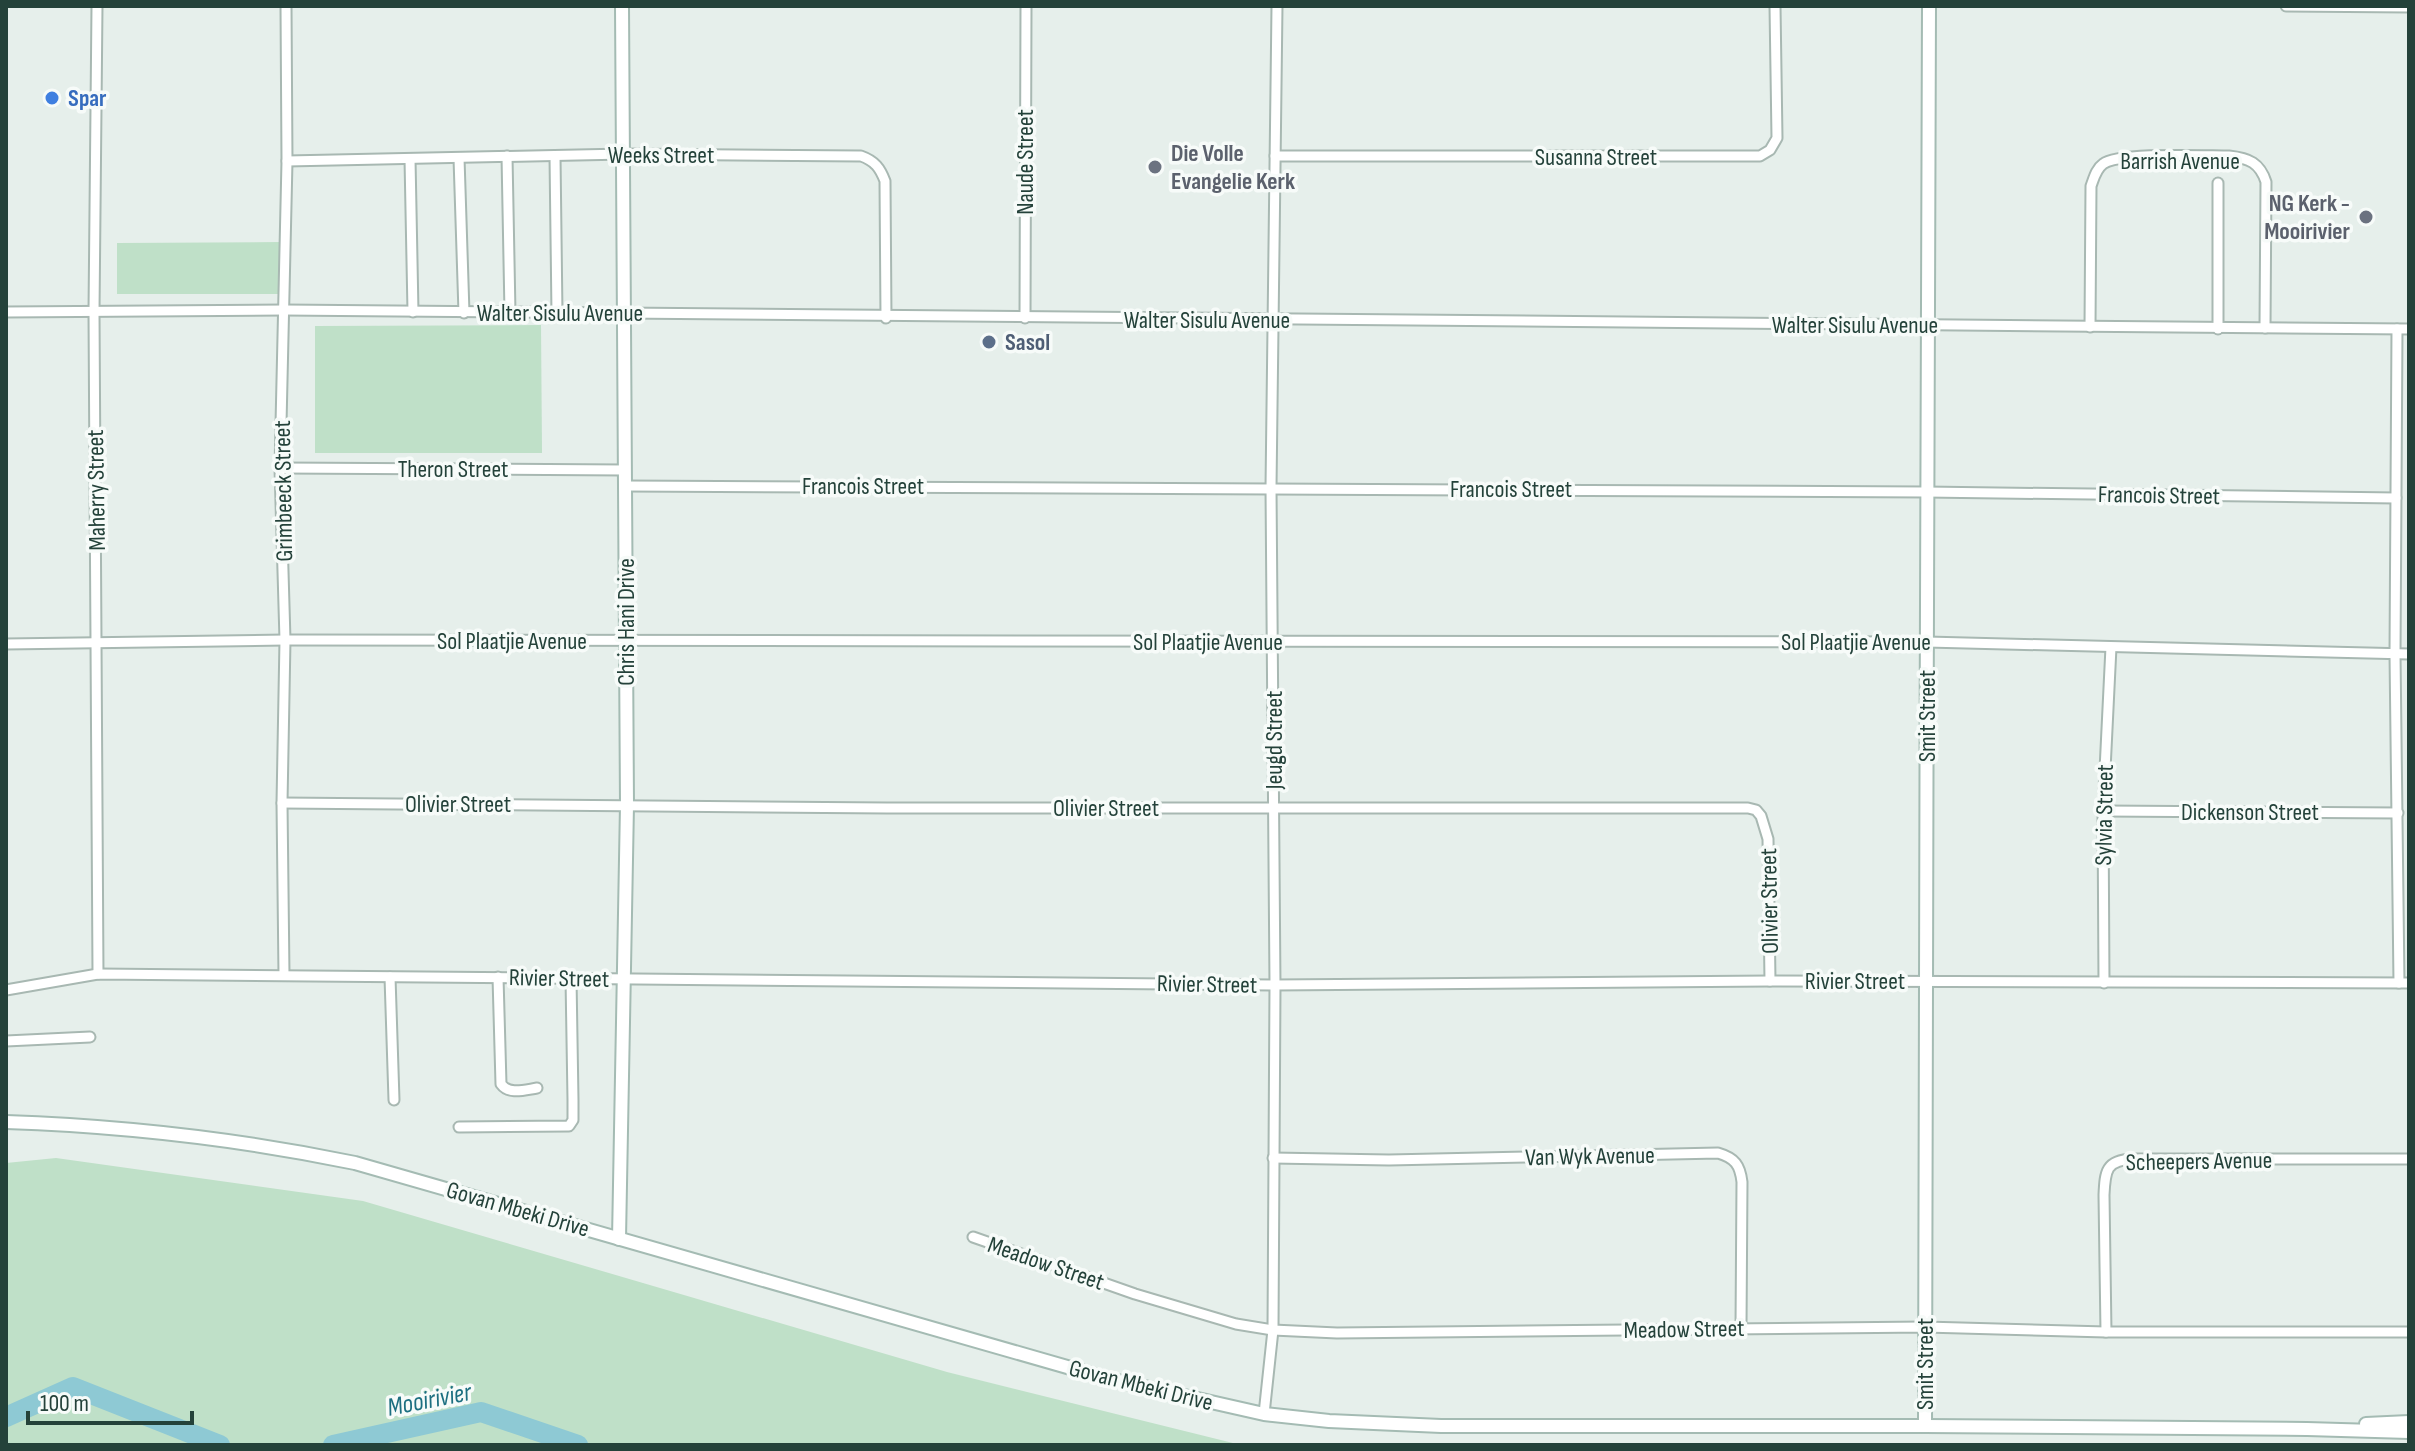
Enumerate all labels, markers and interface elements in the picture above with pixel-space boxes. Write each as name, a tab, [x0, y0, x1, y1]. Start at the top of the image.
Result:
place label: Spar	[68, 84, 107, 113]
marker: Spar	[43, 89, 61, 107]
street label: Naude Street	[1011, 109, 1040, 215]
place label: Die Volle Evangelie Kerk	[1171, 139, 1295, 196]
street label: Weeks Street	[608, 141, 714, 170]
street label: Susanna Street	[1535, 143, 1657, 172]
street label: Barrish Avenue	[2120, 147, 2240, 176]
marker: Die Volle Evangelie Kerk	[1146, 158, 1164, 176]
place label: NG Kerk - Mooirivier	[2264, 189, 2351, 246]
marker: NG Kerk - Mooirivier	[2357, 208, 2375, 226]
street label: Walter Sisulu Avenue	[477, 299, 643, 328]
street label: Walter Sisulu Avenue	[1124, 306, 1290, 335]
street label: Walter Sisulu Avenue	[1772, 311, 1938, 340]
place label: Sasol	[1005, 328, 1050, 357]
marker: Sasol	[980, 333, 998, 351]
street label: Grimbeeck Street	[268, 420, 299, 562]
street label: Maherry Street	[81, 429, 112, 551]
street label: Theron Street	[398, 455, 508, 484]
street label: Francois Street	[802, 472, 924, 501]
street label: Francois Street	[1450, 475, 1572, 504]
street label: Francois Street	[2098, 480, 2220, 511]
street label: Chris Hani Drive	[612, 558, 641, 686]
street label: Sol Plaatjie Avenue	[437, 627, 587, 656]
street label: Sol Plaatjie Avenue	[1133, 628, 1283, 657]
street label: Sol Plaatjie Avenue	[1781, 628, 1931, 657]
street label: Smit Street	[1913, 670, 1942, 762]
street label: Jeugd Street	[1260, 691, 1289, 790]
street label: Sylvia Street	[2089, 764, 2120, 866]
street label: Olivier Street	[405, 790, 511, 819]
street label: Olivier Street	[1053, 794, 1159, 823]
street label: Dickenson Street	[2181, 798, 2319, 827]
street label: Olivier Street	[1754, 848, 1785, 954]
street label: Rivier Street	[509, 963, 609, 994]
street label: Rivier Street	[1805, 967, 1905, 996]
street label: Rivier Street	[1157, 969, 1257, 1000]
street label: Van Wyk Avenue	[1525, 1141, 1655, 1172]
street label: Scheepers Avenue	[2125, 1146, 2273, 1177]
street label: Govan Mbeki Drive	[443, 1175, 593, 1244]
street label: Meadow Street	[984, 1230, 1108, 1297]
street label: Meadow Street	[1623, 1314, 1745, 1345]
street label: Smit Street	[1911, 1318, 1940, 1410]
street label: Govan Mbeki Drive	[1066, 1354, 1216, 1417]
scale bar	[28, 1375, 192, 1425]
water label: Mooirivier	[385, 1377, 476, 1424]
text: 100 m	[40, 1389, 89, 1418]

